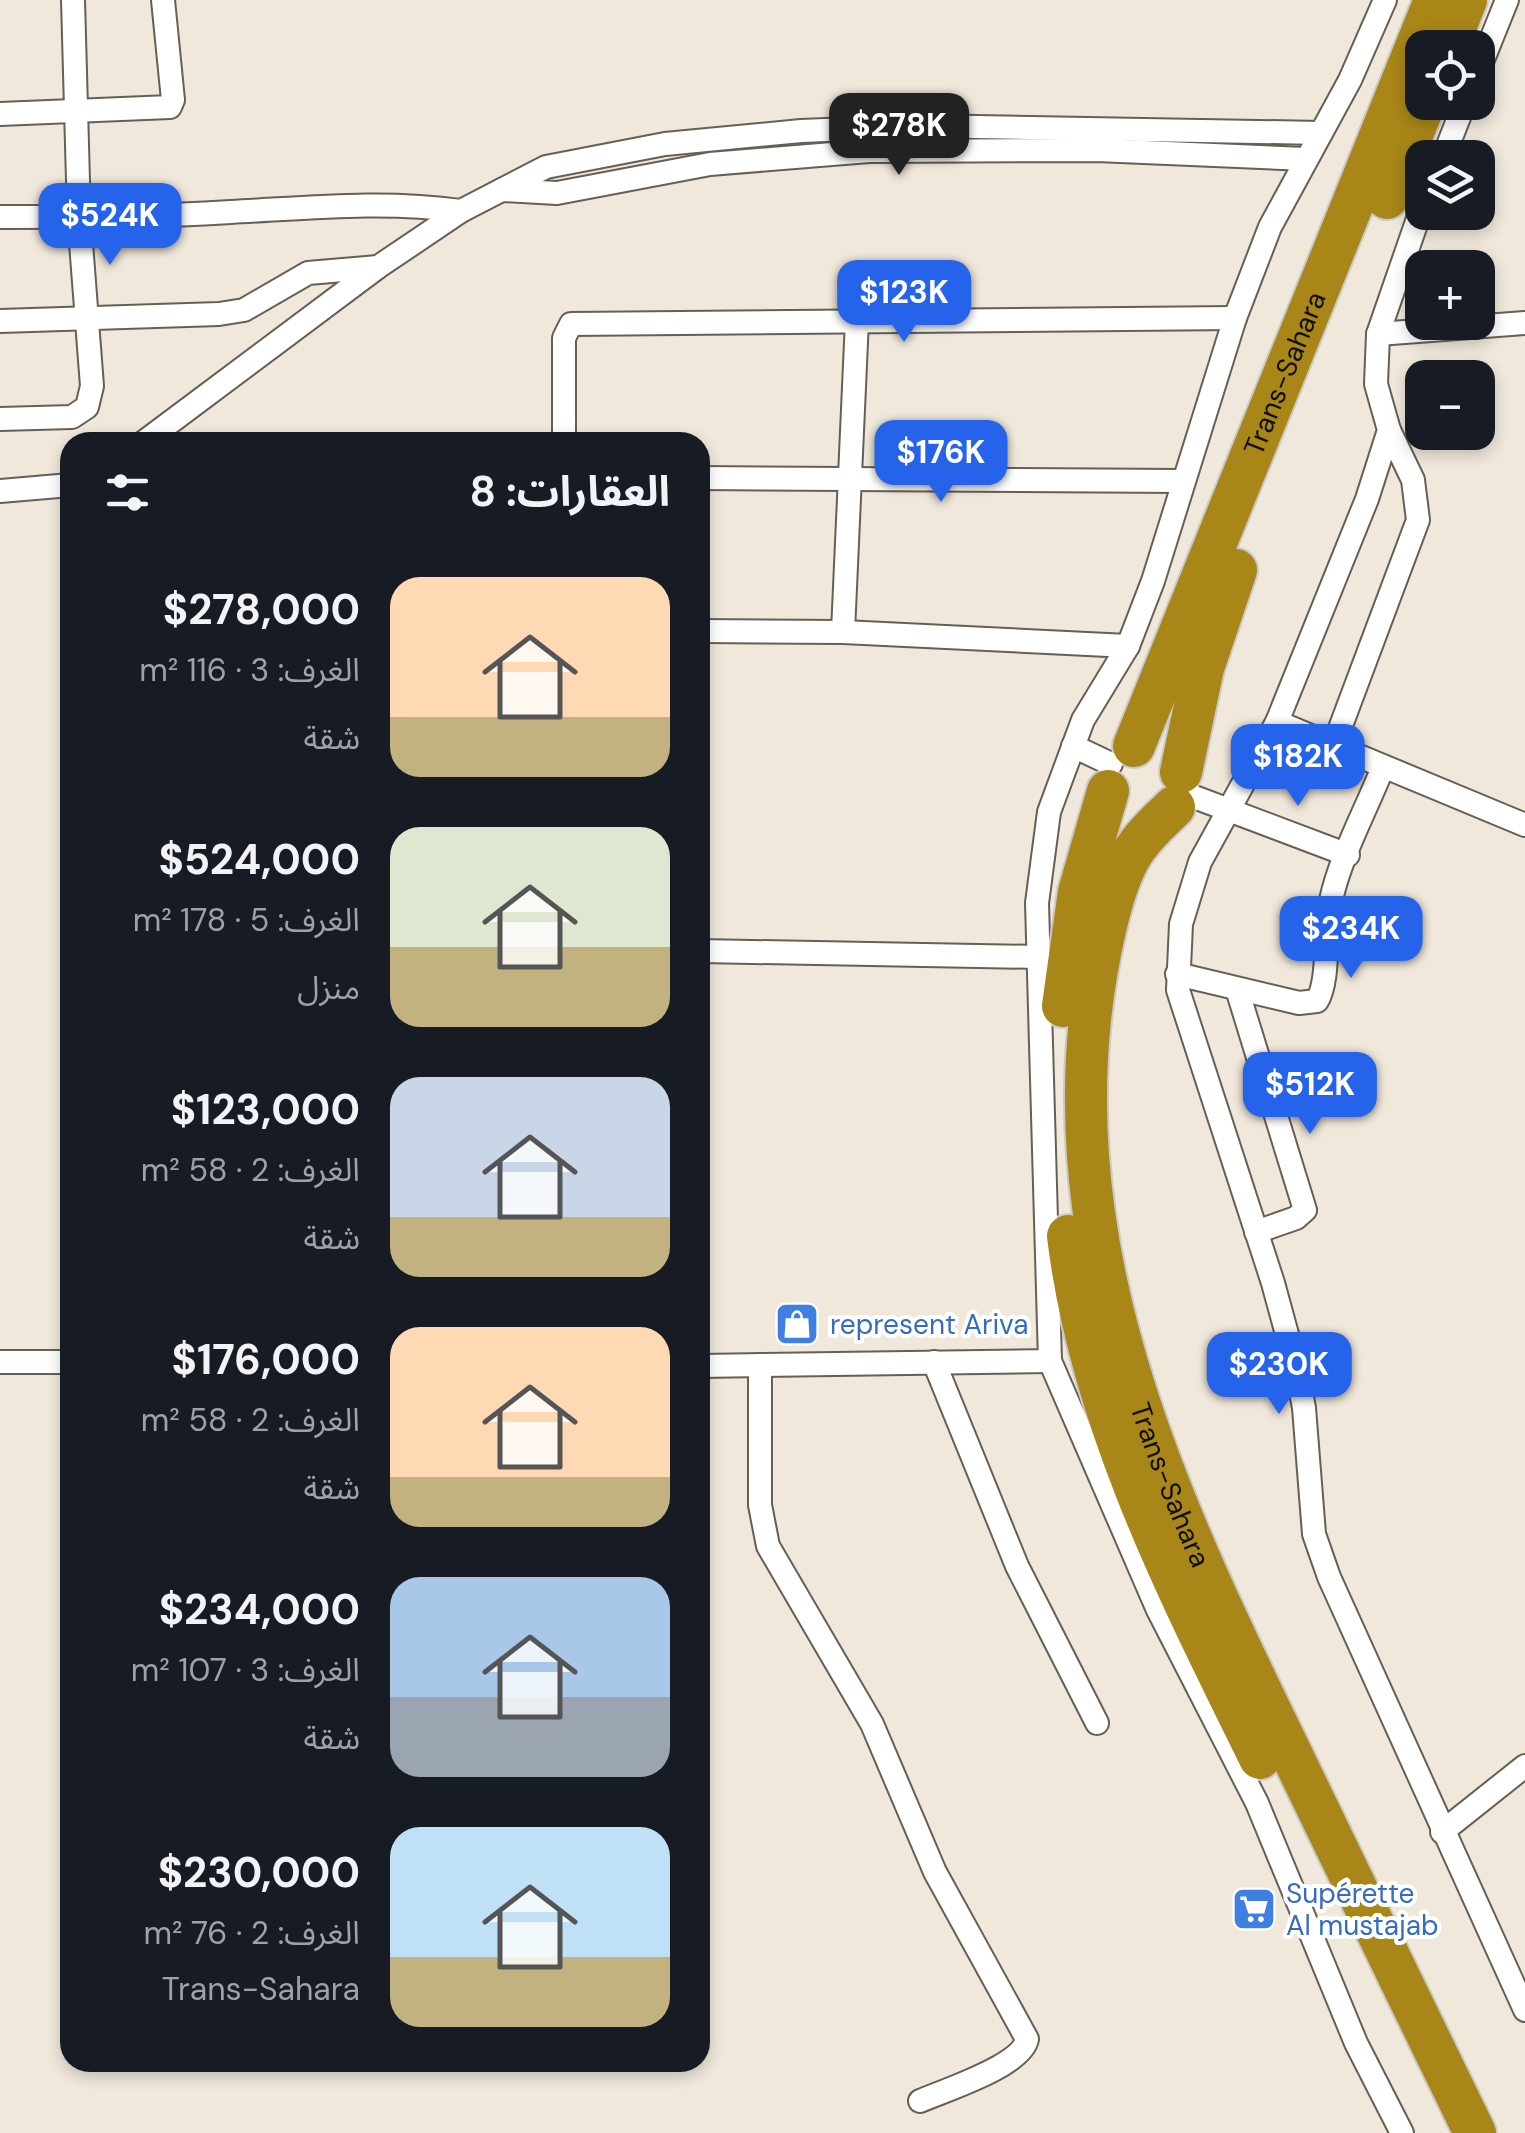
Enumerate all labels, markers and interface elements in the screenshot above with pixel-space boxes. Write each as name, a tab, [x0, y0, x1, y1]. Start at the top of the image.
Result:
map controls	[1405, 30, 1495, 450]
button: locate	[1405, 30, 1495, 120]
pin: $278K	[829, 93, 969, 178]
text: $278K	[851, 104, 947, 146]
button: layers	[1405, 140, 1495, 230]
pin: $524K	[40, 183, 180, 268]
text: $524K	[61, 194, 159, 236]
button: +	[1405, 250, 1495, 340]
pin: $123K	[834, 260, 974, 345]
text: $123K	[859, 271, 949, 313]
street label: Trans-Sahara	[1235, 286, 1334, 461]
button: −	[1405, 360, 1495, 450]
pin: $176K	[871, 420, 1011, 505]
text: $176K	[897, 431, 986, 473]
text: العقارات: 8	[470, 464, 670, 519]
icon: filters	[100, 465, 155, 520]
text: $278,000	[163, 582, 360, 637]
icon: home	[470, 617, 590, 737]
text: الغرف: 3 · 116 m²	[139, 649, 360, 691]
text: شقة	[304, 717, 360, 759]
pin: $182K	[1228, 724, 1368, 809]
text: $182K	[1253, 735, 1343, 777]
text: $524,000	[159, 832, 360, 887]
icon: home	[470, 867, 590, 987]
pin: $234K	[1281, 896, 1421, 981]
text: الغرف: 5 · 178 m²	[133, 899, 360, 941]
text: $234K	[1302, 907, 1400, 949]
text: منزل	[297, 967, 360, 1009]
pin: $512K	[1240, 1052, 1380, 1137]
text: $512K	[1265, 1063, 1355, 1105]
text: $123,000	[171, 1082, 360, 1137]
icon: home	[470, 1117, 590, 1237]
text: الغرف: 2 · 58 m²	[141, 1149, 360, 1191]
text: شقة	[304, 1217, 360, 1259]
shop icon: represent Ariva	[774, 1301, 820, 1347]
place label: represent Ariva	[830, 1306, 1028, 1343]
text: $176,000	[172, 1332, 360, 1387]
pin: $230K	[1209, 1332, 1349, 1417]
text: $230K	[1229, 1343, 1329, 1385]
icon: home	[470, 1367, 590, 1487]
street label: Trans-Sahara	[1122, 1398, 1219, 1573]
text: الغرف: 2 · 58 m²	[141, 1399, 360, 1441]
text: شقة	[304, 1467, 360, 1509]
text: $234,000	[159, 1582, 360, 1637]
icon: home	[470, 1617, 590, 1737]
text: الغرف: 3 · 107 m²	[131, 1649, 360, 1691]
text: شقة	[304, 1717, 360, 1759]
text: $230,000	[158, 1845, 360, 1900]
icon: home	[470, 1867, 590, 1987]
place label: Supérette Al mustajab	[1286, 1875, 1439, 1944]
supermarket icon: Supérette Al mustajab	[1231, 1886, 1277, 1932]
text: الغرف: 2 · 76 m²	[143, 1912, 360, 1954]
text: Trans-Sahara	[162, 1968, 360, 2010]

